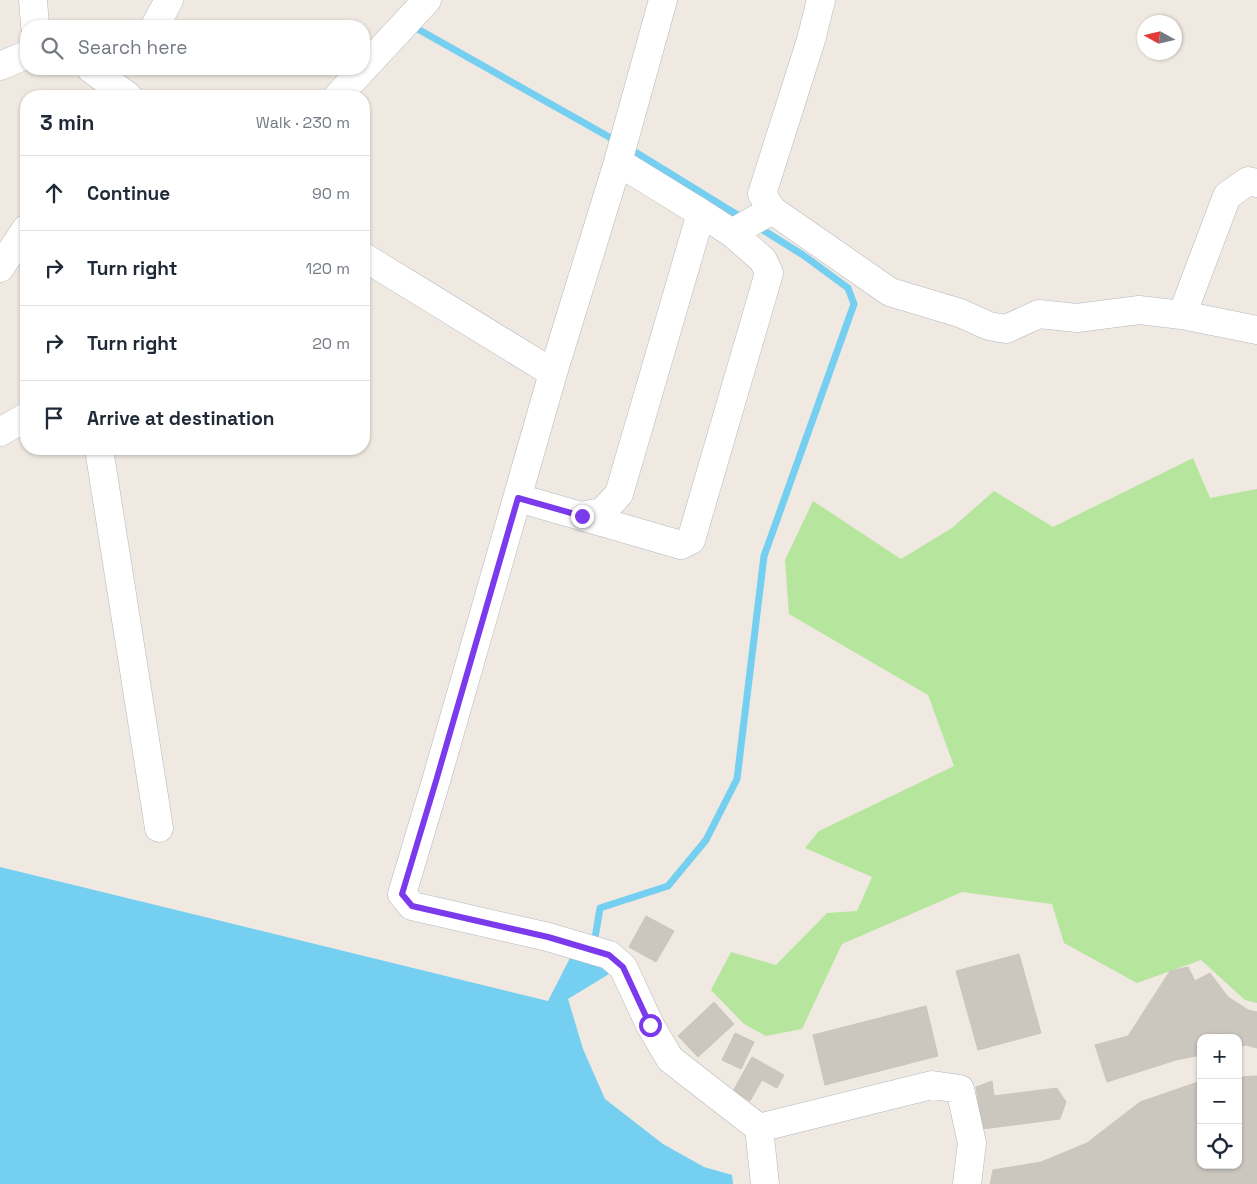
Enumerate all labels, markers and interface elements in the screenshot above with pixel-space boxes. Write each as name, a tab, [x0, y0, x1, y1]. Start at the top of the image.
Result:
north arrow	[1137, 15, 1182, 60]
search box	[20, 20, 370, 75]
icon: search	[38, 34, 66, 62]
text: Search here	[78, 35, 188, 60]
text: 3 min	[40, 109, 95, 136]
text: Walk · 230 m	[256, 112, 350, 133]
icon: ahead	[40, 179, 68, 207]
text: Continue	[87, 181, 170, 206]
text: 90 m	[312, 183, 350, 204]
icon: right	[40, 254, 68, 282]
text: Turn right	[87, 256, 177, 281]
text: 120 m	[306, 258, 350, 279]
icon: right	[40, 329, 68, 357]
text: Turn right	[87, 331, 177, 356]
text: 20 m	[312, 333, 350, 354]
icon: arrive	[40, 404, 68, 432]
text: Arrive at destination	[87, 406, 275, 431]
route end	[571, 505, 594, 528]
route start	[639, 1014, 662, 1037]
map controls	[1197, 1034, 1242, 1169]
button: +	[1197, 1034, 1242, 1079]
button: −	[1197, 1079, 1242, 1124]
button: locate	[1197, 1124, 1242, 1169]

